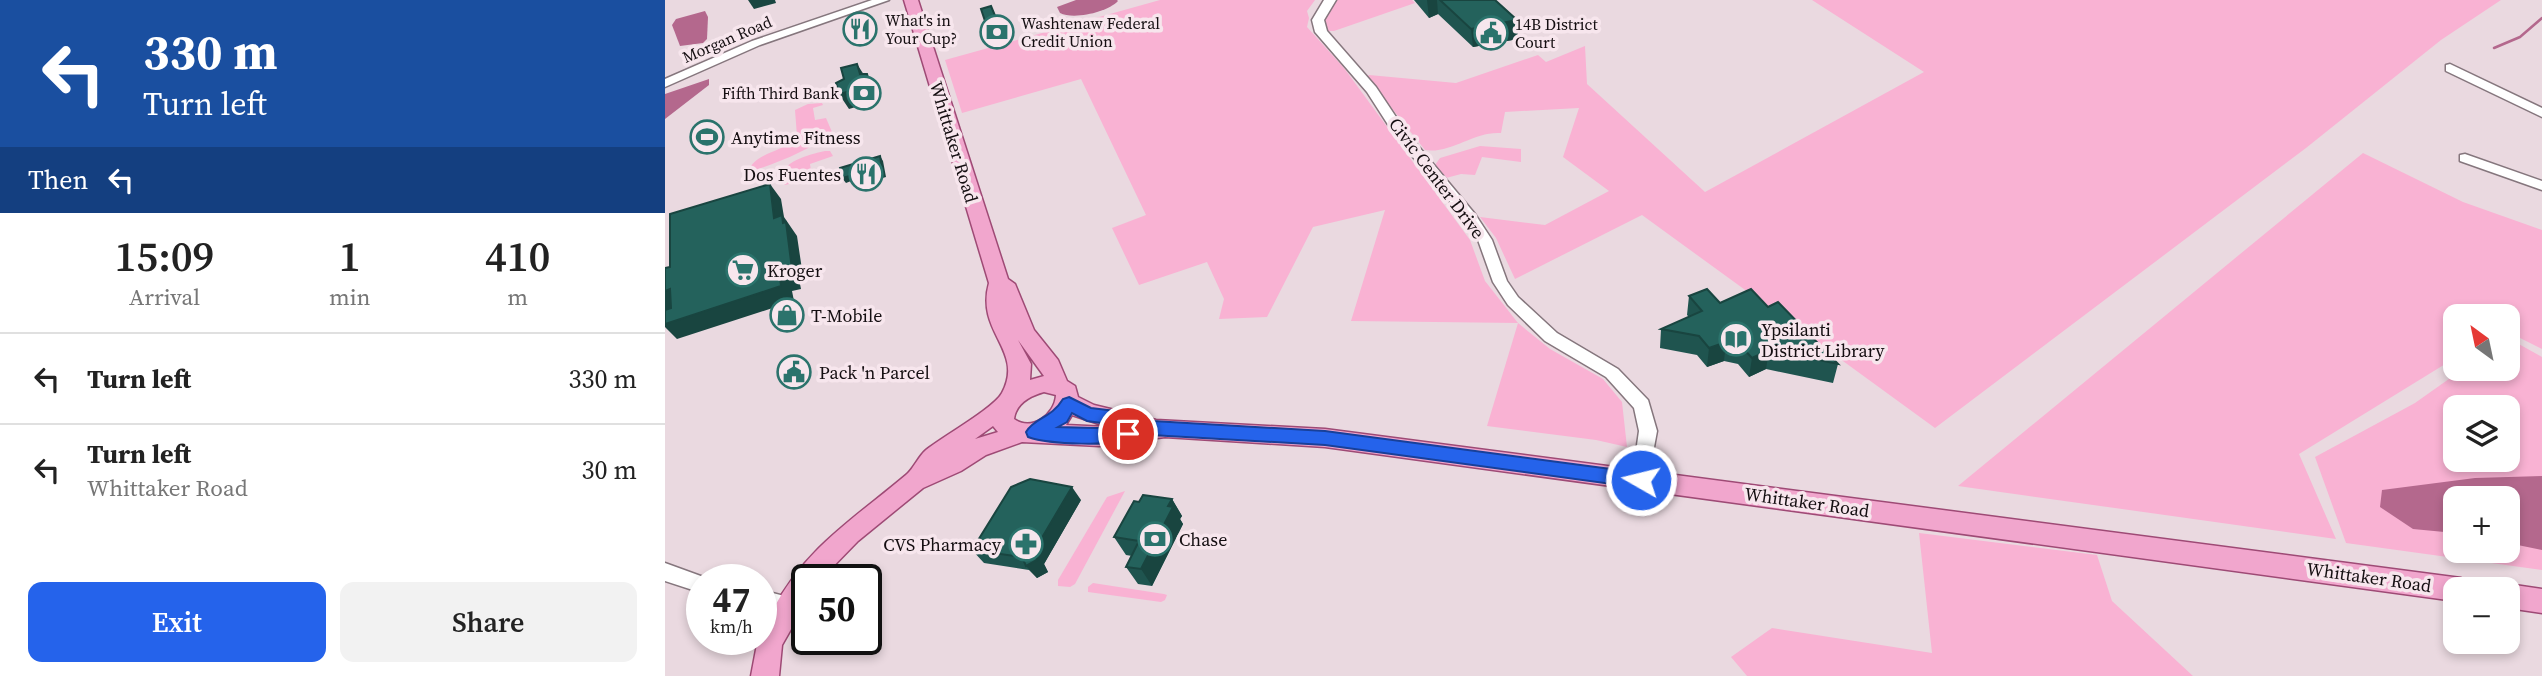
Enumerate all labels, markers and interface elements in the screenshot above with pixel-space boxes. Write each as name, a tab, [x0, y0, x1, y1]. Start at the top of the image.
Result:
place label: What's in Your Cup?	[885, 9, 957, 49]
street label: Morgan Road	[679, 10, 775, 68]
restaurant icon: What's in Your Cup?	[841, 10, 879, 48]
place label: Washtenaw Federal Credit Union	[1021, 12, 1160, 52]
bank icon: Washtenaw Federal Credit Union	[978, 13, 1016, 51]
place label: 14B District Court	[1515, 13, 1598, 53]
public building icon: 14B District Court	[1472, 14, 1510, 52]
text: 330 m	[143, 18, 278, 85]
icon: left	[28, 28, 119, 119]
bank icon: Fifth Third Bank	[845, 74, 883, 112]
street label: Whittaker Road	[924, 78, 984, 206]
text: Turn left	[143, 82, 267, 126]
place label: Fifth Third Bank	[722, 82, 839, 104]
street label: Civic Center Drive	[1383, 112, 1491, 244]
sports icon: Anytime Fitness	[688, 118, 726, 156]
place label: Anytime Fitness	[731, 125, 861, 150]
restaurant icon: Dos Fuentes	[847, 155, 885, 193]
icon: left	[102, 161, 140, 199]
text: Then	[28, 162, 88, 198]
place label: Dos Fuentes	[743, 162, 841, 187]
text: 15:09	[114, 227, 214, 285]
text: 1	[339, 227, 361, 285]
text: 410	[485, 227, 550, 285]
supermarket icon: Kroger	[724, 251, 762, 289]
place label: Kroger	[767, 258, 823, 283]
text: Arrival	[129, 281, 200, 313]
text: min	[329, 281, 370, 313]
text: m	[507, 281, 528, 313]
shop icon: T-Mobile	[768, 296, 806, 334]
place label: T-Mobile	[811, 303, 882, 328]
north arrow	[2443, 304, 2520, 382]
map controls	[2443, 304, 2520, 654]
place label: Ypsilanti District Library	[1761, 317, 1885, 363]
library icon: Ypsilanti District Library	[1717, 320, 1755, 358]
public building icon: Pack 'n Parcel	[775, 353, 813, 391]
icon: left	[28, 360, 66, 398]
place label: Pack 'n Parcel	[819, 360, 930, 385]
text: Turn left	[87, 361, 191, 397]
text: 330 m	[569, 361, 637, 397]
button: layers	[2443, 395, 2520, 472]
pin	[1098, 404, 1158, 464]
icon: arrive	[1109, 415, 1147, 453]
text: Turn left	[87, 436, 191, 472]
position arrow	[1604, 443, 1678, 517]
icon: left	[28, 451, 66, 489]
text: 30 m	[582, 452, 637, 488]
text: Whittaker Road	[87, 472, 248, 504]
street label: Whittaker Road	[1743, 481, 1871, 523]
button: +	[2443, 486, 2520, 563]
bank icon: Chase	[1136, 520, 1174, 558]
pharmacy icon: CVS Pharmacy	[1007, 525, 1045, 563]
place label: Chase	[1179, 527, 1227, 552]
place label: CVS Pharmacy	[883, 532, 1002, 557]
street label: Whittaker Road	[2305, 556, 2433, 598]
speed limit sign: 50	[791, 564, 882, 655]
text: 47	[713, 576, 750, 624]
button: −	[2443, 577, 2520, 654]
button: Exit	[28, 582, 326, 662]
button: Share	[340, 582, 637, 662]
text: km/h	[710, 614, 753, 639]

